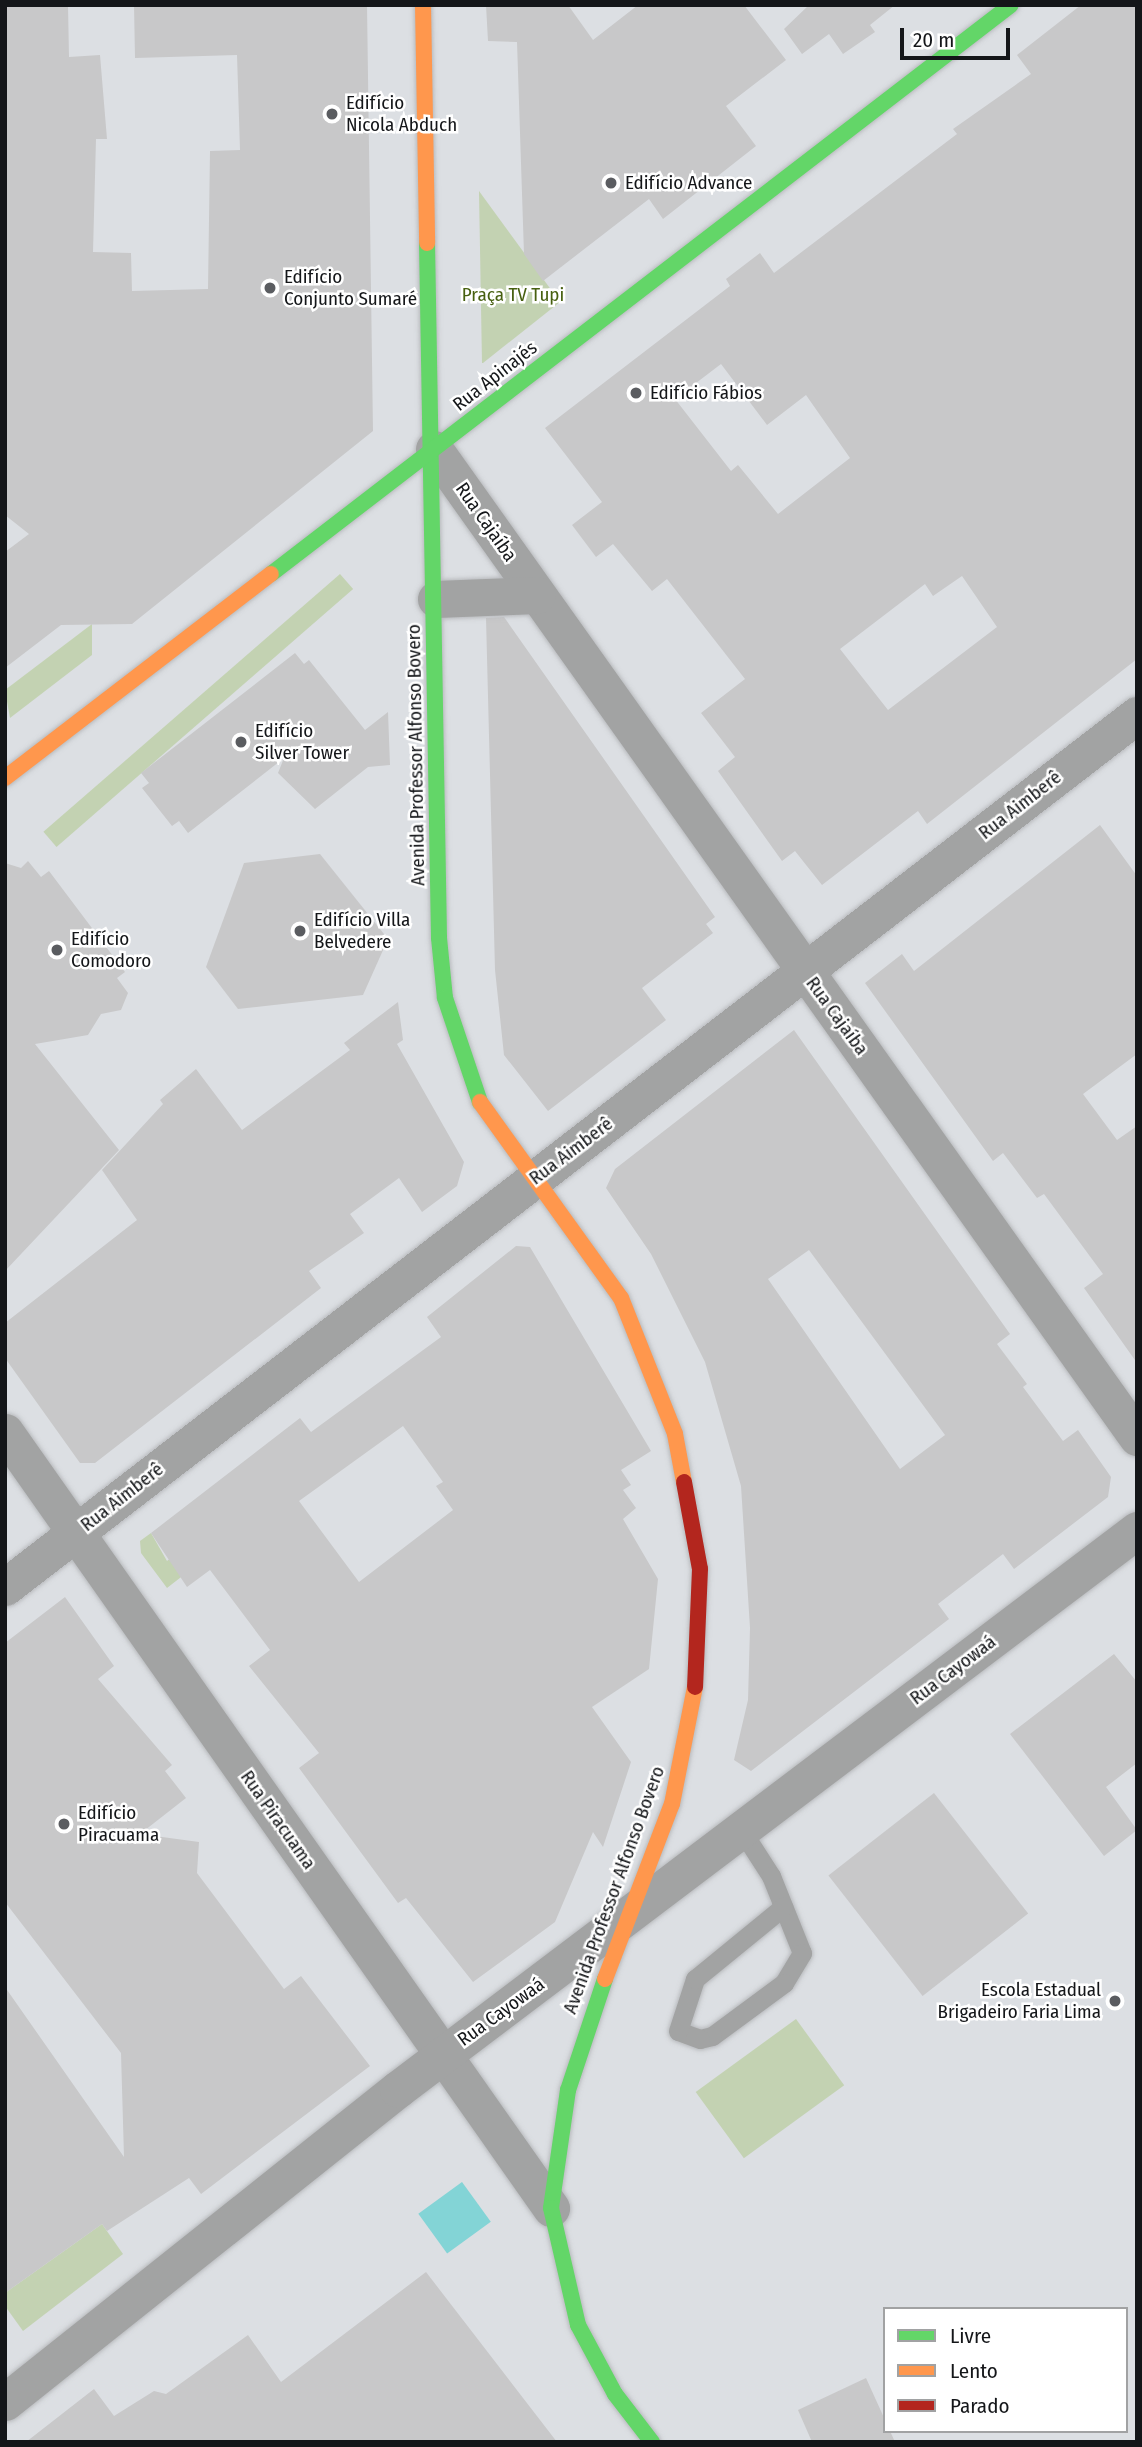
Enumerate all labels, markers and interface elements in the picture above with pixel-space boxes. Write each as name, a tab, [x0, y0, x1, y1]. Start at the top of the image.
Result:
scale bar	[904, 14, 1014, 58]
text: 20 m	[913, 27, 954, 53]
place label: Edifício Nicola Abduch	[346, 92, 457, 136]
marker: Edifício Nicola Abduch	[324, 106, 340, 122]
place label: Edifício Advance	[625, 172, 752, 194]
marker: Edifício Advance	[603, 175, 619, 191]
place label: Edifício Conjunto Sumaré	[284, 266, 417, 310]
marker: Edifício Conjunto Sumaré	[262, 280, 278, 296]
park label: Praça TV Tupi	[462, 284, 564, 306]
street label: Rua Apinajés	[448, 336, 542, 416]
place label: Edifício Fábios	[650, 382, 762, 404]
marker: Edifício Fábios	[628, 385, 644, 401]
street label: Rua Cajaíba	[451, 478, 521, 566]
street label: Avenida Professor Alfonso Bovero	[402, 624, 430, 886]
place label: Edifício Silver Tower	[255, 720, 349, 764]
marker: Edifício Silver Tower	[233, 734, 249, 750]
street label: Rua Aimberê	[974, 766, 1066, 844]
place label: Edifício Villa Belvedere	[314, 909, 410, 953]
marker: Edifício Villa Belvedere	[292, 923, 308, 939]
place label: Edifício Comodoro	[71, 928, 151, 972]
marker: Edifício Comodoro	[49, 942, 65, 958]
street label: Rua Cajaíba	[801, 972, 873, 1060]
street label: Rua Aimberê	[525, 1112, 617, 1190]
street label: Rua Aimberê	[76, 1458, 168, 1536]
street label: Rua Cayowaá	[906, 1630, 1000, 1710]
street label: Avenida Professor Alfonso Bovero	[559, 1763, 669, 2017]
street label: Rua Piracuama	[236, 1766, 320, 1874]
place label: Edifício Piracuama	[78, 1802, 159, 1846]
marker: Edifício Piracuama	[56, 1816, 72, 1832]
street label: Rua Cayowaá	[453, 1973, 549, 2051]
place label: Escola Estadual Brigadeiro Faria Lima	[938, 1979, 1101, 2023]
marker: Escola Estadual Brigadeiro Faria Lima	[1107, 1993, 1123, 2009]
legend	[883, 2307, 1128, 2433]
text: Livre	[950, 2323, 991, 2349]
text: Lento	[950, 2358, 998, 2384]
text: Parado	[950, 2393, 1009, 2419]

